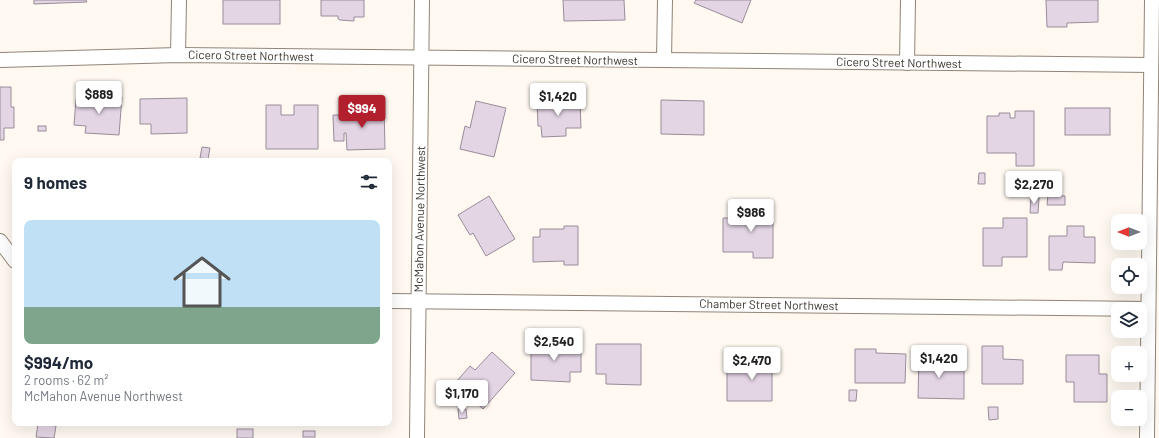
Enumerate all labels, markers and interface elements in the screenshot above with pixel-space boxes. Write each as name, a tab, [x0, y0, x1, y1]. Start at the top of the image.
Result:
street label: Cicero Street Northwest	[188, 47, 314, 63]
street label: Cicero Street Northwest	[512, 51, 638, 67]
street label: Cicero Street Northwest	[836, 54, 962, 70]
pin: $889	[75, 81, 123, 115]
pin: $1,420	[525, 83, 591, 117]
text: $889	[85, 86, 113, 102]
text: $1,420	[539, 88, 577, 104]
pin: $994	[338, 95, 386, 129]
text: $994	[347, 100, 377, 116]
street label: McMahon Avenue Northwest	[411, 146, 427, 292]
icon: filters	[358, 171, 380, 193]
pin: $2,270	[1001, 171, 1067, 205]
text: 9 homes	[24, 172, 87, 192]
text: $2,270	[1014, 176, 1054, 192]
pin: $986	[727, 199, 775, 233]
text: $986	[737, 204, 765, 220]
north arrow	[1111, 214, 1147, 250]
map controls	[1111, 214, 1147, 426]
icon: home	[166, 246, 238, 318]
button: locate	[1111, 258, 1147, 294]
street label: Chamber Street Northwest	[699, 296, 839, 312]
button: layers	[1111, 302, 1147, 338]
pin: $2,540	[521, 328, 587, 362]
text: $2,540	[534, 333, 574, 349]
pin: $1,420	[906, 345, 972, 379]
button: +	[1111, 346, 1147, 382]
pin: $2,470	[719, 347, 785, 381]
text: $1,420	[920, 350, 958, 366]
text: $994/mo	[24, 352, 93, 372]
text: $2,470	[733, 352, 771, 368]
text: 2 rooms · 62 m²	[24, 372, 109, 388]
pin: $1,170	[429, 380, 495, 414]
text: $1,170	[445, 385, 479, 401]
text: McMahon Avenue Northwest	[24, 388, 183, 404]
button: −	[1111, 390, 1147, 426]

